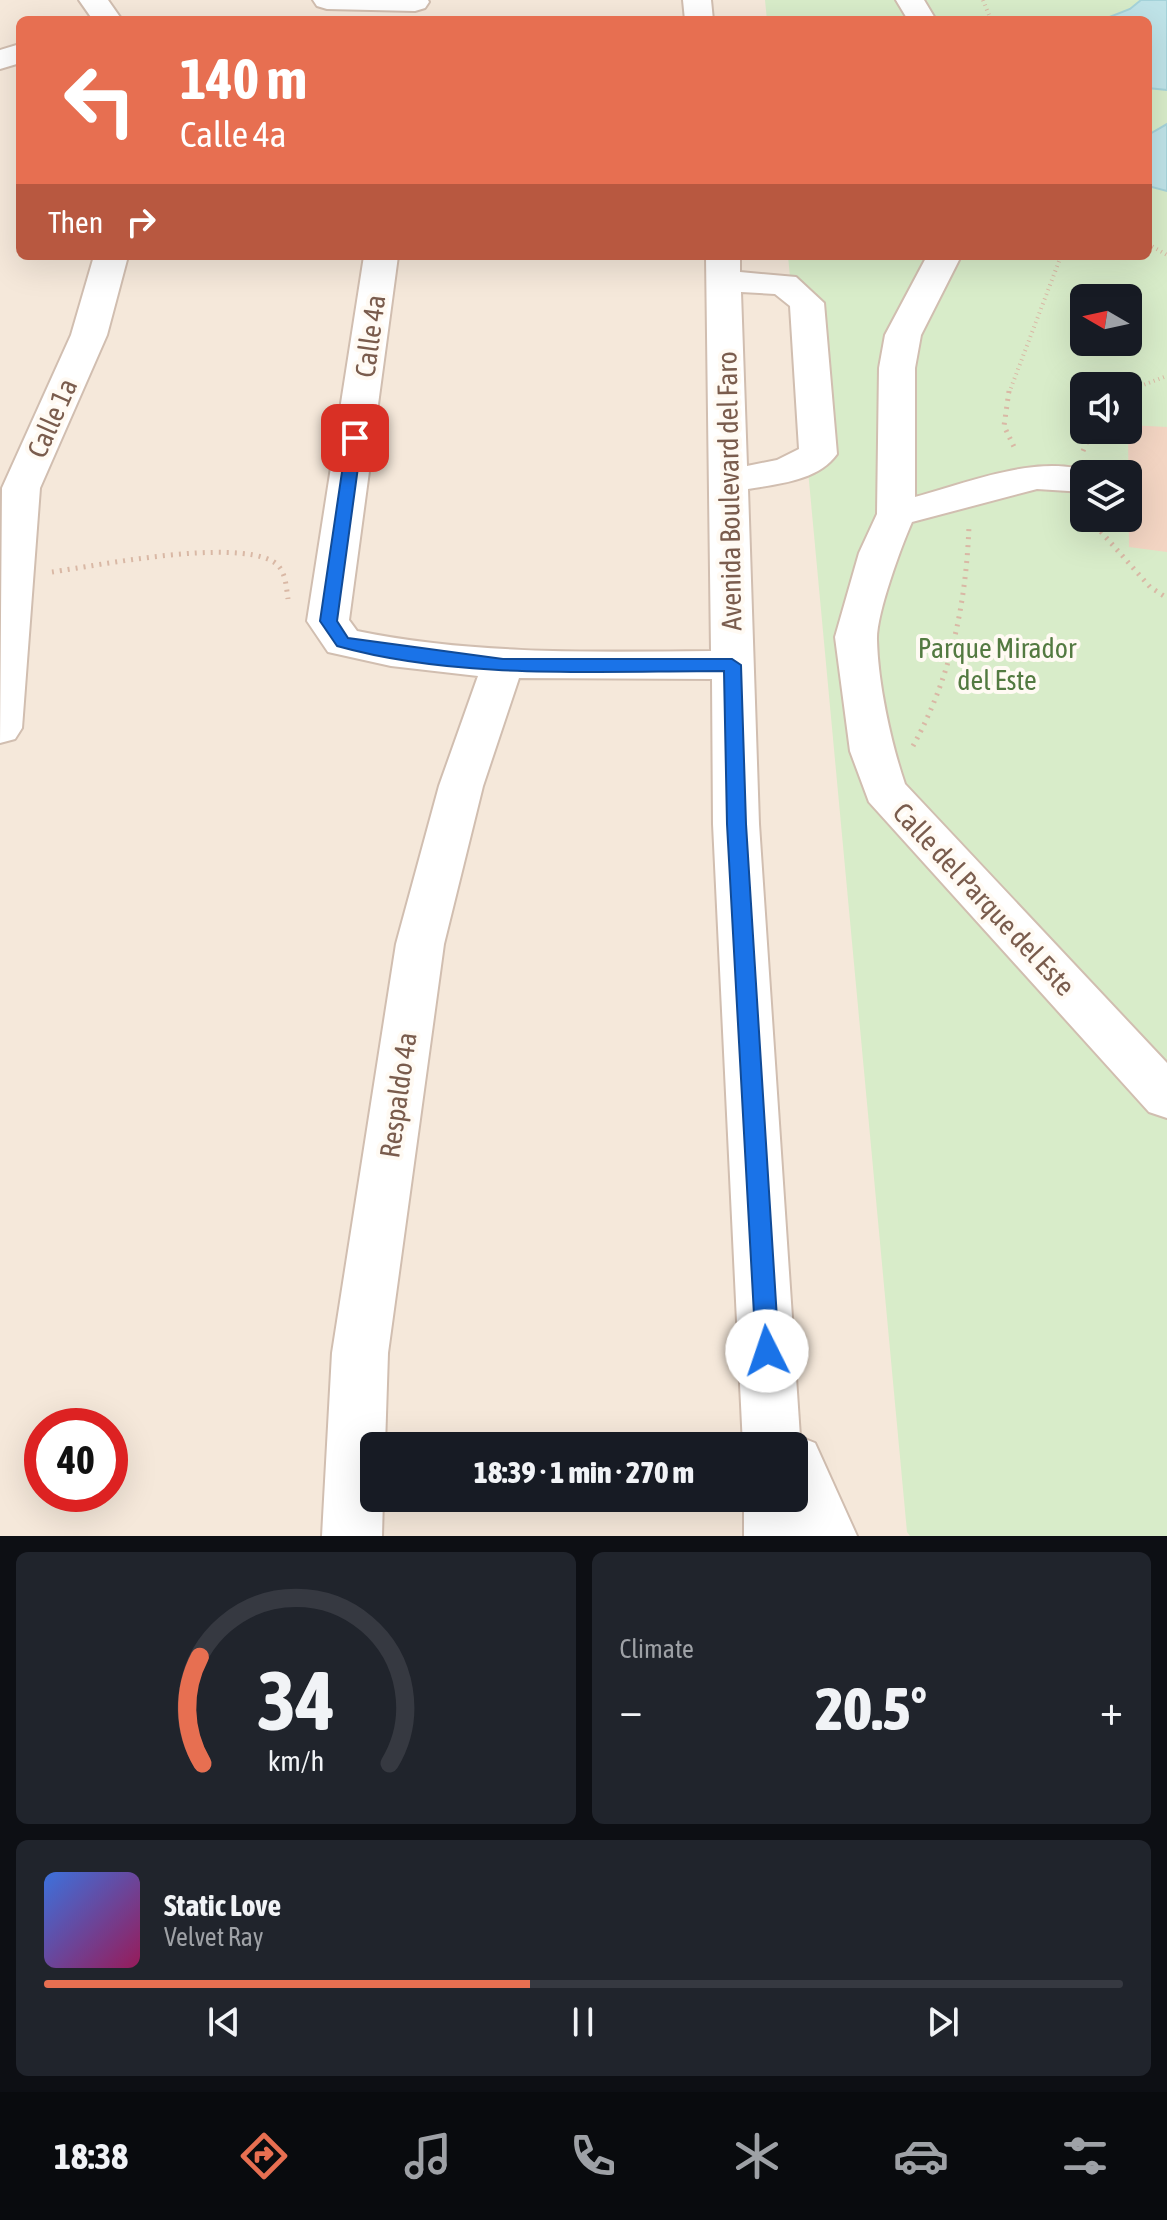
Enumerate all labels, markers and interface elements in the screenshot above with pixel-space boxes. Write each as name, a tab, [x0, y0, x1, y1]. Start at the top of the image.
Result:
text: 140 m	[180, 47, 307, 111]
icon: left	[48, 48, 152, 152]
text: Calle 4a	[180, 113, 287, 155]
icon: right	[119, 200, 163, 244]
text: Then	[48, 205, 103, 239]
north arrow	[1070, 284, 1142, 356]
map controls	[1070, 284, 1142, 532]
street label: Calle 4a	[348, 293, 392, 379]
street label: Avenida Boulevard del Faro	[711, 351, 747, 631]
button: sound	[1070, 372, 1142, 444]
street label: Calle 1a	[21, 374, 83, 462]
pin	[321, 404, 389, 472]
icon: arrive	[333, 416, 377, 460]
button: layers	[1070, 460, 1142, 532]
park label: Parque Mirador del Este	[918, 632, 1077, 696]
street label: Calle del Parque del Este	[887, 796, 1081, 1002]
street label: Respaldo 4a	[373, 1030, 423, 1160]
position arrow	[725, 1309, 809, 1393]
speed limit sign: 40	[24, 1408, 128, 1512]
text: 18:39 · 1 min · 270 m	[474, 1455, 694, 1489]
text: Climate	[620, 1634, 694, 1664]
text: 34	[257, 1652, 335, 1748]
text: 20.5°	[815, 1674, 927, 1743]
text: −	[620, 1684, 642, 1734]
text: +	[1100, 1684, 1123, 1734]
text: km/h	[267, 1744, 324, 1777]
text: Static Love	[164, 1888, 281, 1922]
text: Velvet Ray	[164, 1922, 264, 1952]
icon: previous	[202, 2000, 246, 2044]
icon: pause	[561, 2000, 605, 2044]
icon: next	[921, 2000, 965, 2044]
icon: directions	[236, 2128, 292, 2184]
icon: music	[400, 2128, 456, 2184]
icon: phone	[565, 2128, 621, 2184]
icon: climate	[729, 2128, 785, 2184]
icon: car	[893, 2128, 949, 2184]
icon: filters	[1057, 2128, 1113, 2184]
text: 18:38	[54, 2135, 128, 2177]

